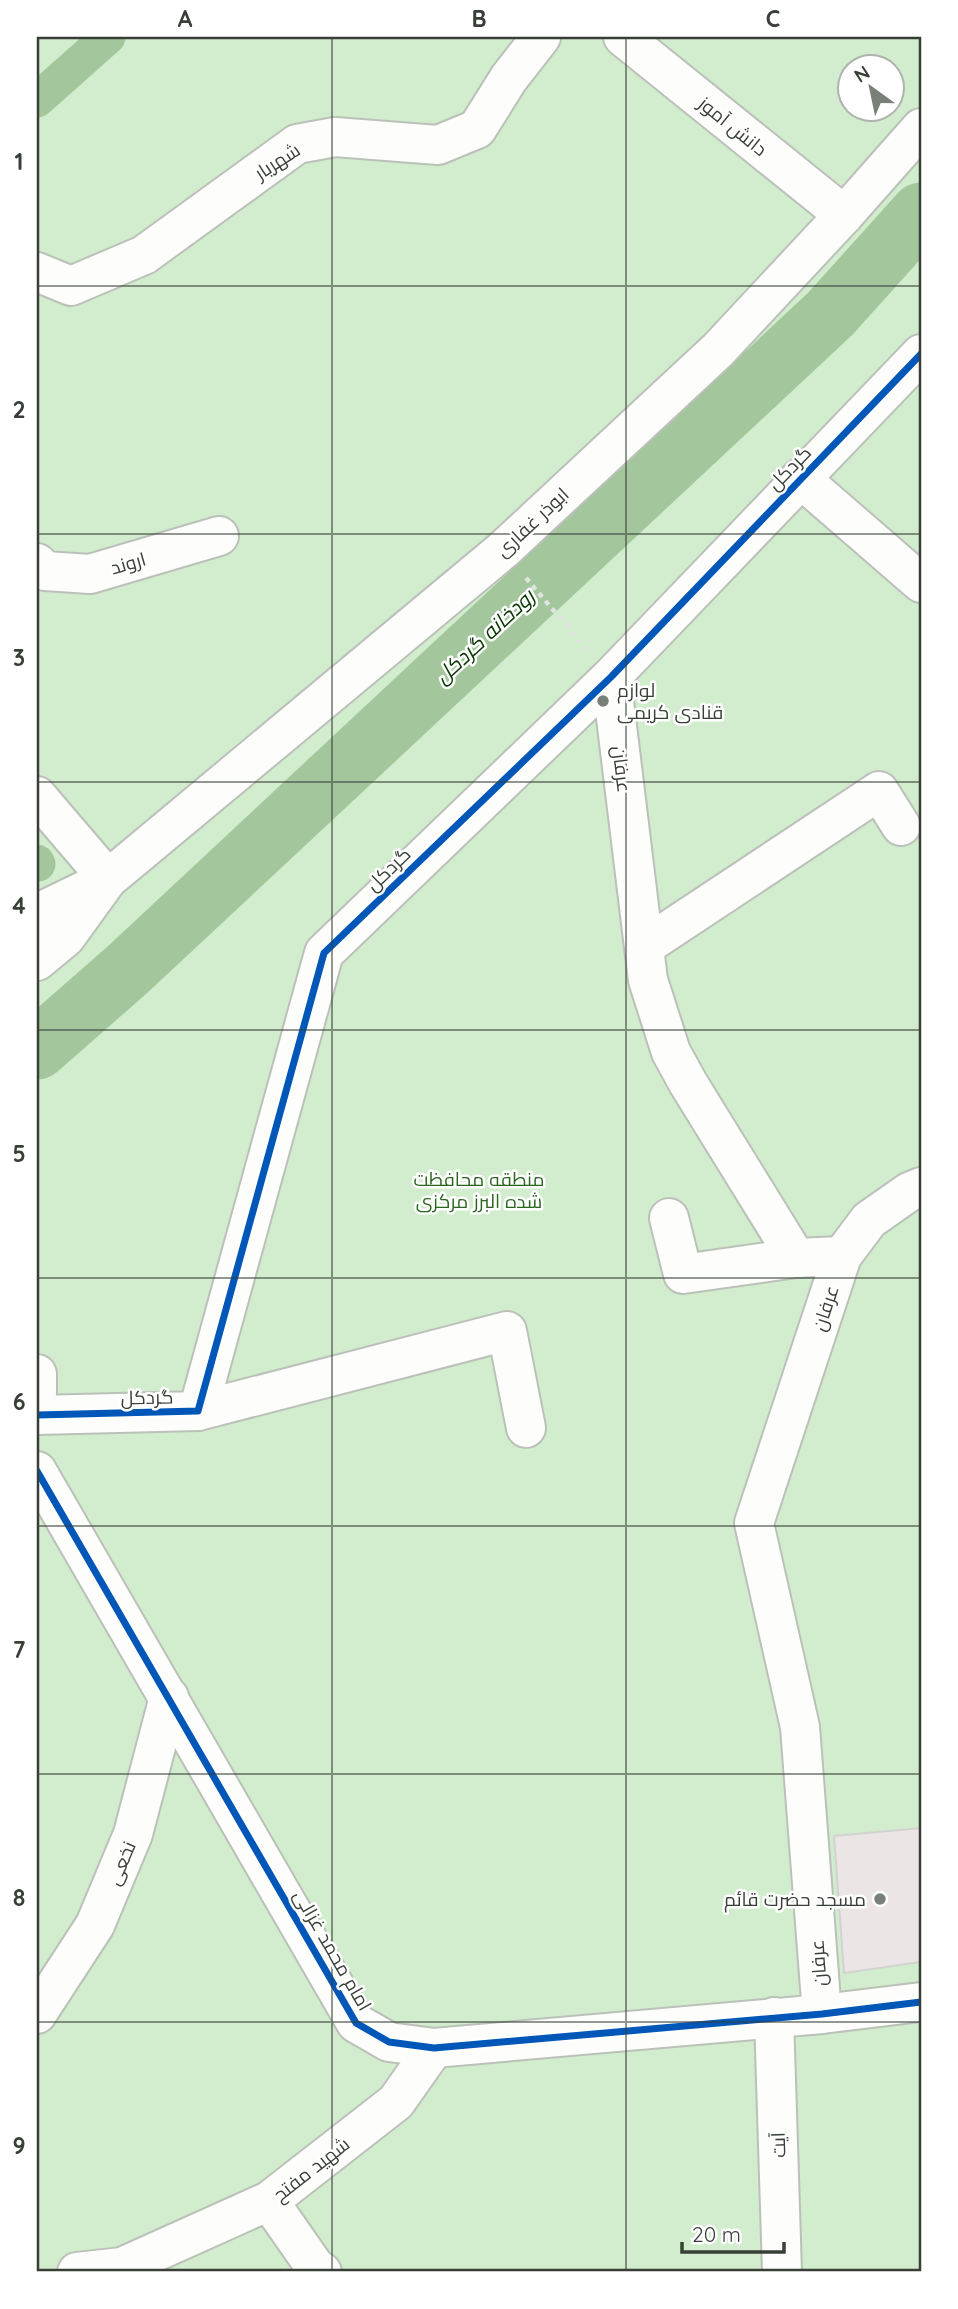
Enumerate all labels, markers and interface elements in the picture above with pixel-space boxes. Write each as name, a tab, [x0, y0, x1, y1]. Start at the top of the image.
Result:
text: A	[178, 4, 193, 33]
text: B	[471, 4, 487, 33]
text: C	[766, 4, 780, 33]
north arrow	[836, 52, 906, 122]
text: N	[849, 60, 874, 88]
street label: دانش آموز	[693, 90, 772, 161]
street label: شهریار	[249, 137, 304, 185]
text: 1	[15, 147, 23, 176]
text: 2	[12, 395, 26, 424]
street label: گردکل	[762, 441, 816, 495]
street label: ابوذر غفاری	[490, 482, 574, 562]
street label: اروند	[108, 547, 148, 579]
water label: رودخانه گردکل	[429, 582, 541, 690]
text: 3	[13, 643, 25, 672]
place label: لوازم قنادی کریمی	[617, 678, 723, 724]
marker: لوازم قنادی کریمی	[595, 693, 611, 709]
street label: عرفان	[607, 744, 637, 794]
street label: گردکل	[361, 842, 415, 896]
text: 4	[12, 891, 26, 920]
text: 5	[12, 1139, 26, 1168]
park label: منطقه محافظت شده البرز مرکزی	[414, 1167, 544, 1213]
street label: عرفان	[806, 1282, 844, 1334]
street label: گردکل	[120, 1385, 174, 1409]
text: 6	[13, 1387, 25, 1416]
text: 7	[13, 1635, 26, 1664]
street label: نخعی	[101, 1837, 141, 1889]
text: 8	[13, 1883, 25, 1912]
street label: امام محمد غزالی	[287, 1885, 377, 2016]
place label: مسجد حضرت قائم	[724, 1887, 866, 1913]
marker: مسجد حضرت قائم	[872, 1891, 888, 1907]
street label: عرفان	[804, 1939, 832, 1987]
text: 9	[12, 2131, 26, 2160]
street label: شهید مفتح	[268, 2132, 355, 2208]
street label: آیت	[766, 2132, 790, 2158]
scale bar	[682, 2211, 783, 2255]
text: 20 m	[692, 2221, 741, 2247]

